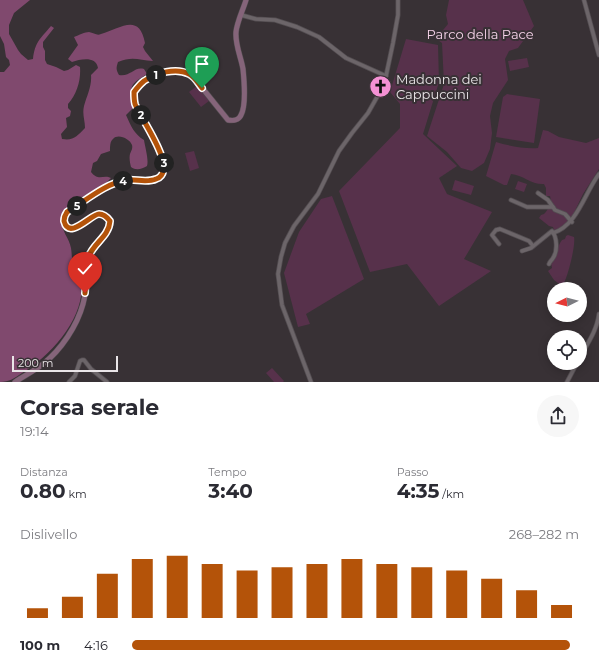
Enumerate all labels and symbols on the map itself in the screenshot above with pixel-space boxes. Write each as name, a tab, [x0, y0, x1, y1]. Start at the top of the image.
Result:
park label: Parco della Pace	[426, 26, 534, 42]
pin	[185, 47, 219, 88]
pin: 1	[146, 65, 166, 85]
place label: Madonna dei Cappuccini	[396, 71, 482, 102]
church icon: Madonna dei Cappuccini	[367, 73, 393, 99]
pin: 2	[131, 105, 151, 125]
pin: 3	[154, 153, 174, 173]
pin: 4	[113, 171, 133, 191]
pin: 5	[67, 196, 87, 216]
pin	[68, 252, 102, 293]
north arrow	[547, 282, 587, 322]
scale bar	[12, 354, 118, 373]

